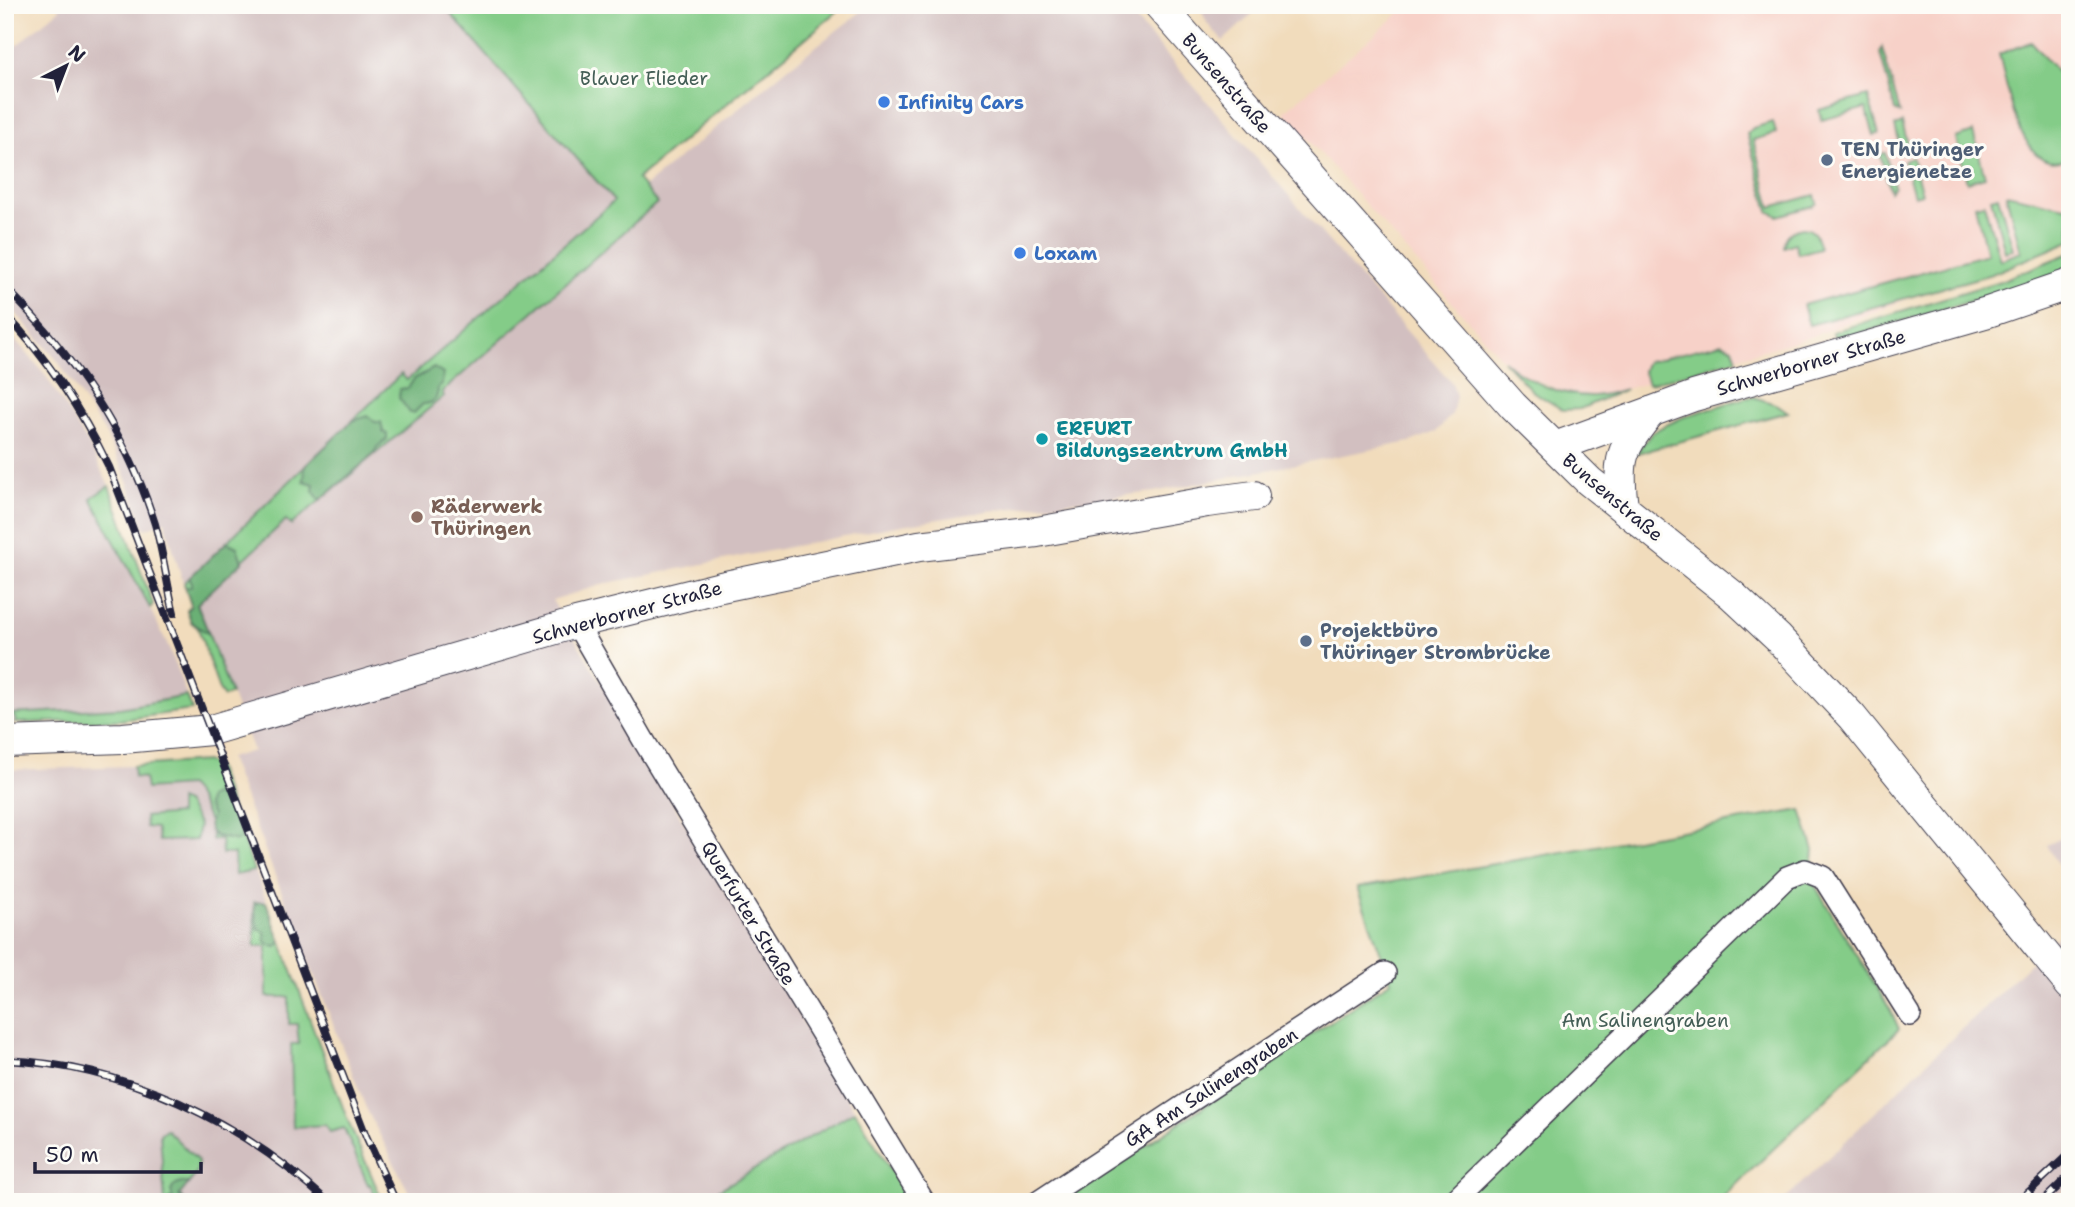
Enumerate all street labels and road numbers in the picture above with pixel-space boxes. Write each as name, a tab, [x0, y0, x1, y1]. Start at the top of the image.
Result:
street label: Bunsenstraße	[1176, 28, 1277, 139]
street label: Schwerborner Straße	[1714, 324, 1909, 401]
street label: Bunsenstraße	[1557, 448, 1668, 547]
street label: Schwerborner Straße	[529, 575, 725, 650]
street label: Querfurter Straße	[696, 836, 802, 990]
street label: GA Am Salinengraben	[1120, 1022, 1303, 1153]

